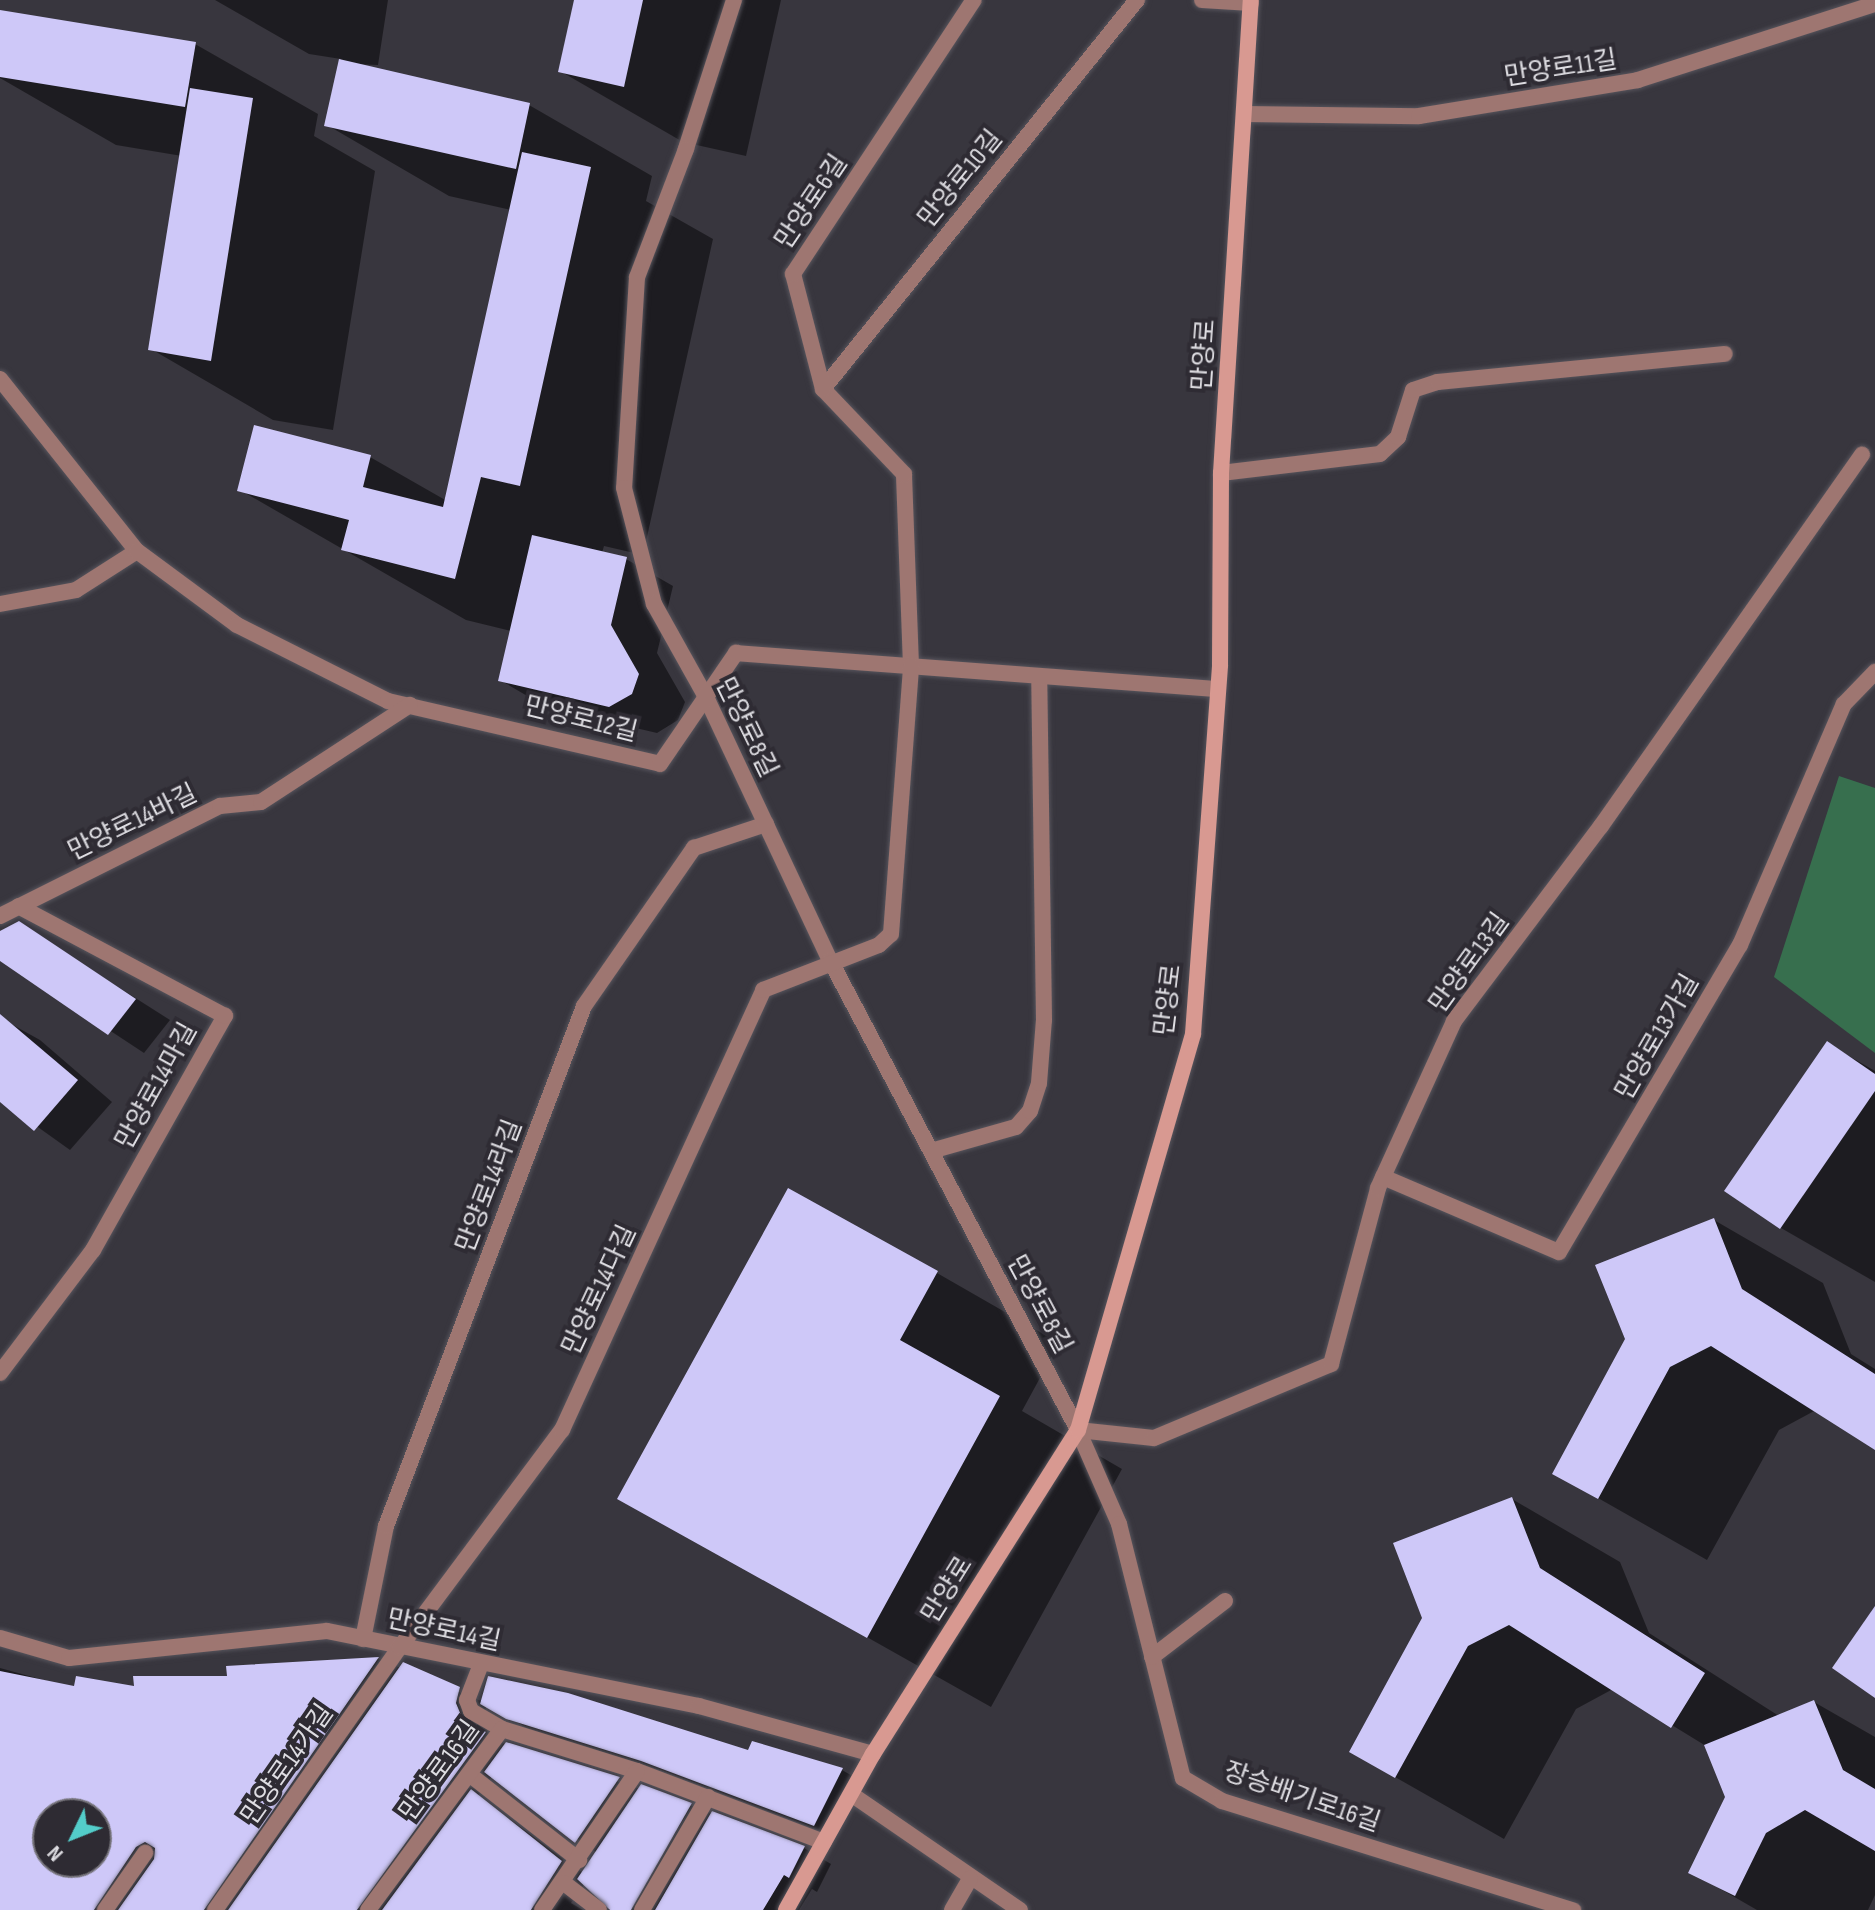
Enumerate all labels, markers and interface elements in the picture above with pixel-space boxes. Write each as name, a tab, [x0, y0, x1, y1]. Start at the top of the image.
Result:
street label: 만양로11길	[1502, 45, 1620, 93]
street label: 만양로10길	[912, 124, 1010, 234]
street label: 만양로6길	[769, 149, 855, 255]
street label: 만양로	[1187, 318, 1223, 392]
street label: 만양로8길	[709, 673, 783, 783]
street label: 만양로12길	[521, 691, 641, 749]
street label: 만양로14바길	[63, 778, 203, 868]
street label: 만양로13길	[1423, 907, 1517, 1019]
street label: 만양로	[1149, 962, 1189, 1038]
street label: 만양로13가길	[1610, 969, 1706, 1105]
street label: 만양로14마길	[110, 1017, 204, 1155]
street label: 만양로14라길	[450, 1115, 530, 1257]
street label: 만양로14다길	[556, 1220, 644, 1360]
street label: 만양로8길	[1000, 1250, 1078, 1360]
street label: 만양로	[916, 1551, 980, 1629]
street label: 만양로14길	[384, 1604, 504, 1658]
street label: 만양로14가길	[235, 1699, 341, 1831]
street label: 만양로16길	[393, 1715, 487, 1827]
street label: 장승배기로16길	[1219, 1757, 1385, 1839]
north arrow	[32, 1798, 112, 1878]
text: N	[42, 1840, 69, 1867]

